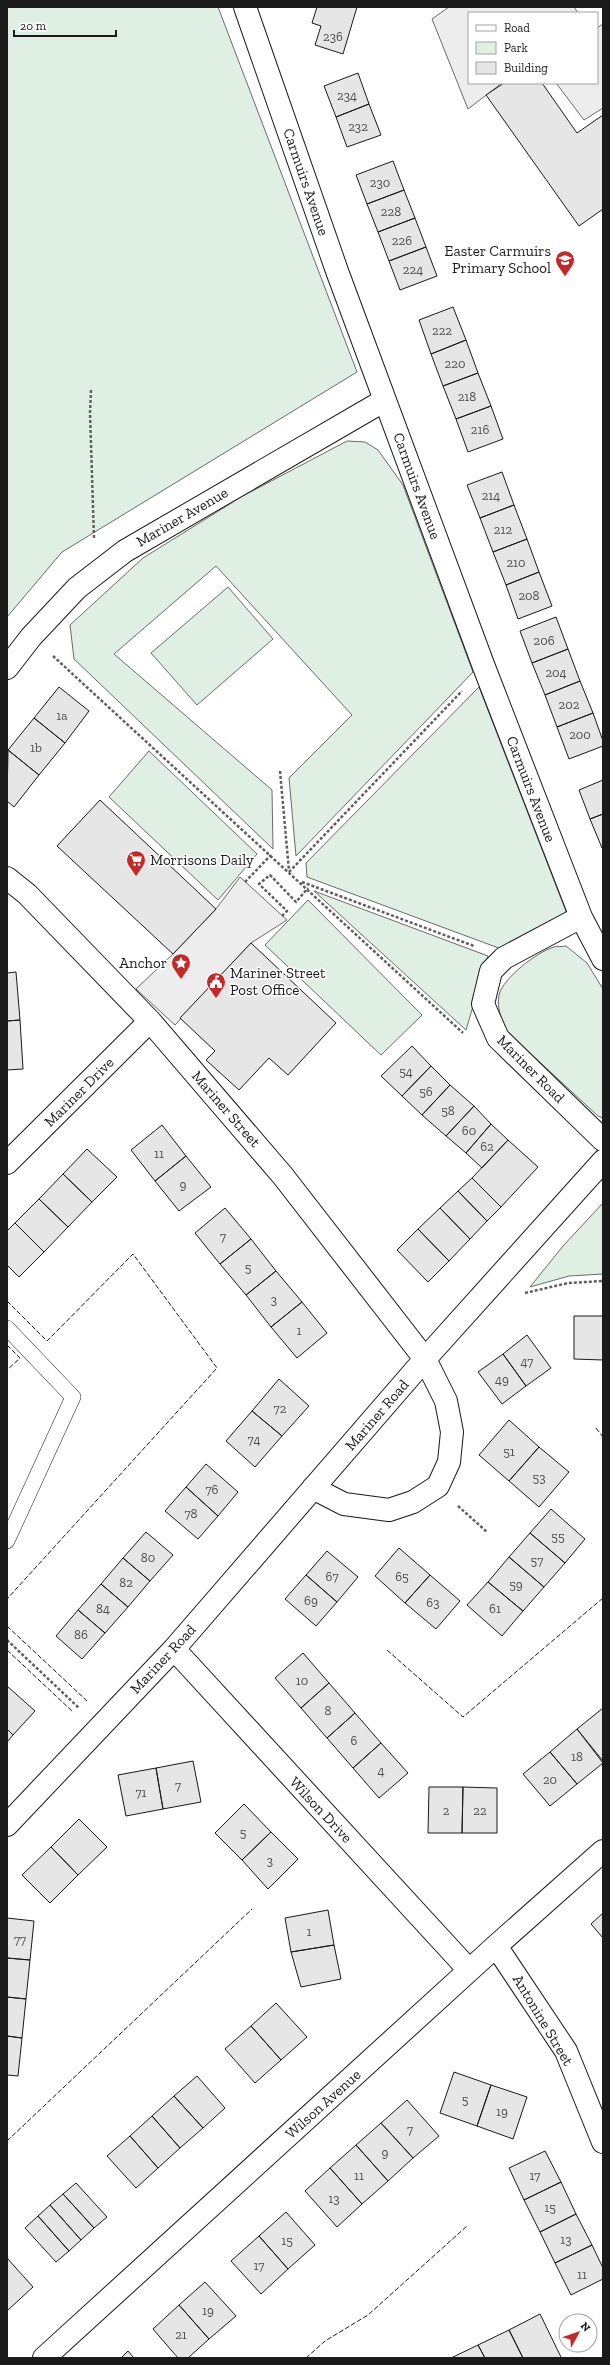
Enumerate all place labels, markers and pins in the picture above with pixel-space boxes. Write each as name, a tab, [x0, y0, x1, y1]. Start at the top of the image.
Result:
place label: Easter Carmuirs Primary School	[445, 242, 551, 277]
school or university icon: Easter Carmuirs Primary School	[554, 249, 576, 277]
supermarket icon: Morrisons Daily	[125, 849, 147, 877]
place label: Morrisons Daily	[150, 851, 254, 869]
place icon: Anchor	[170, 952, 192, 980]
place label: Anchor	[119, 954, 167, 972]
place label: Mariner Street Post Office	[230, 964, 326, 999]
public building icon: Mariner Street Post Office	[205, 971, 227, 999]

